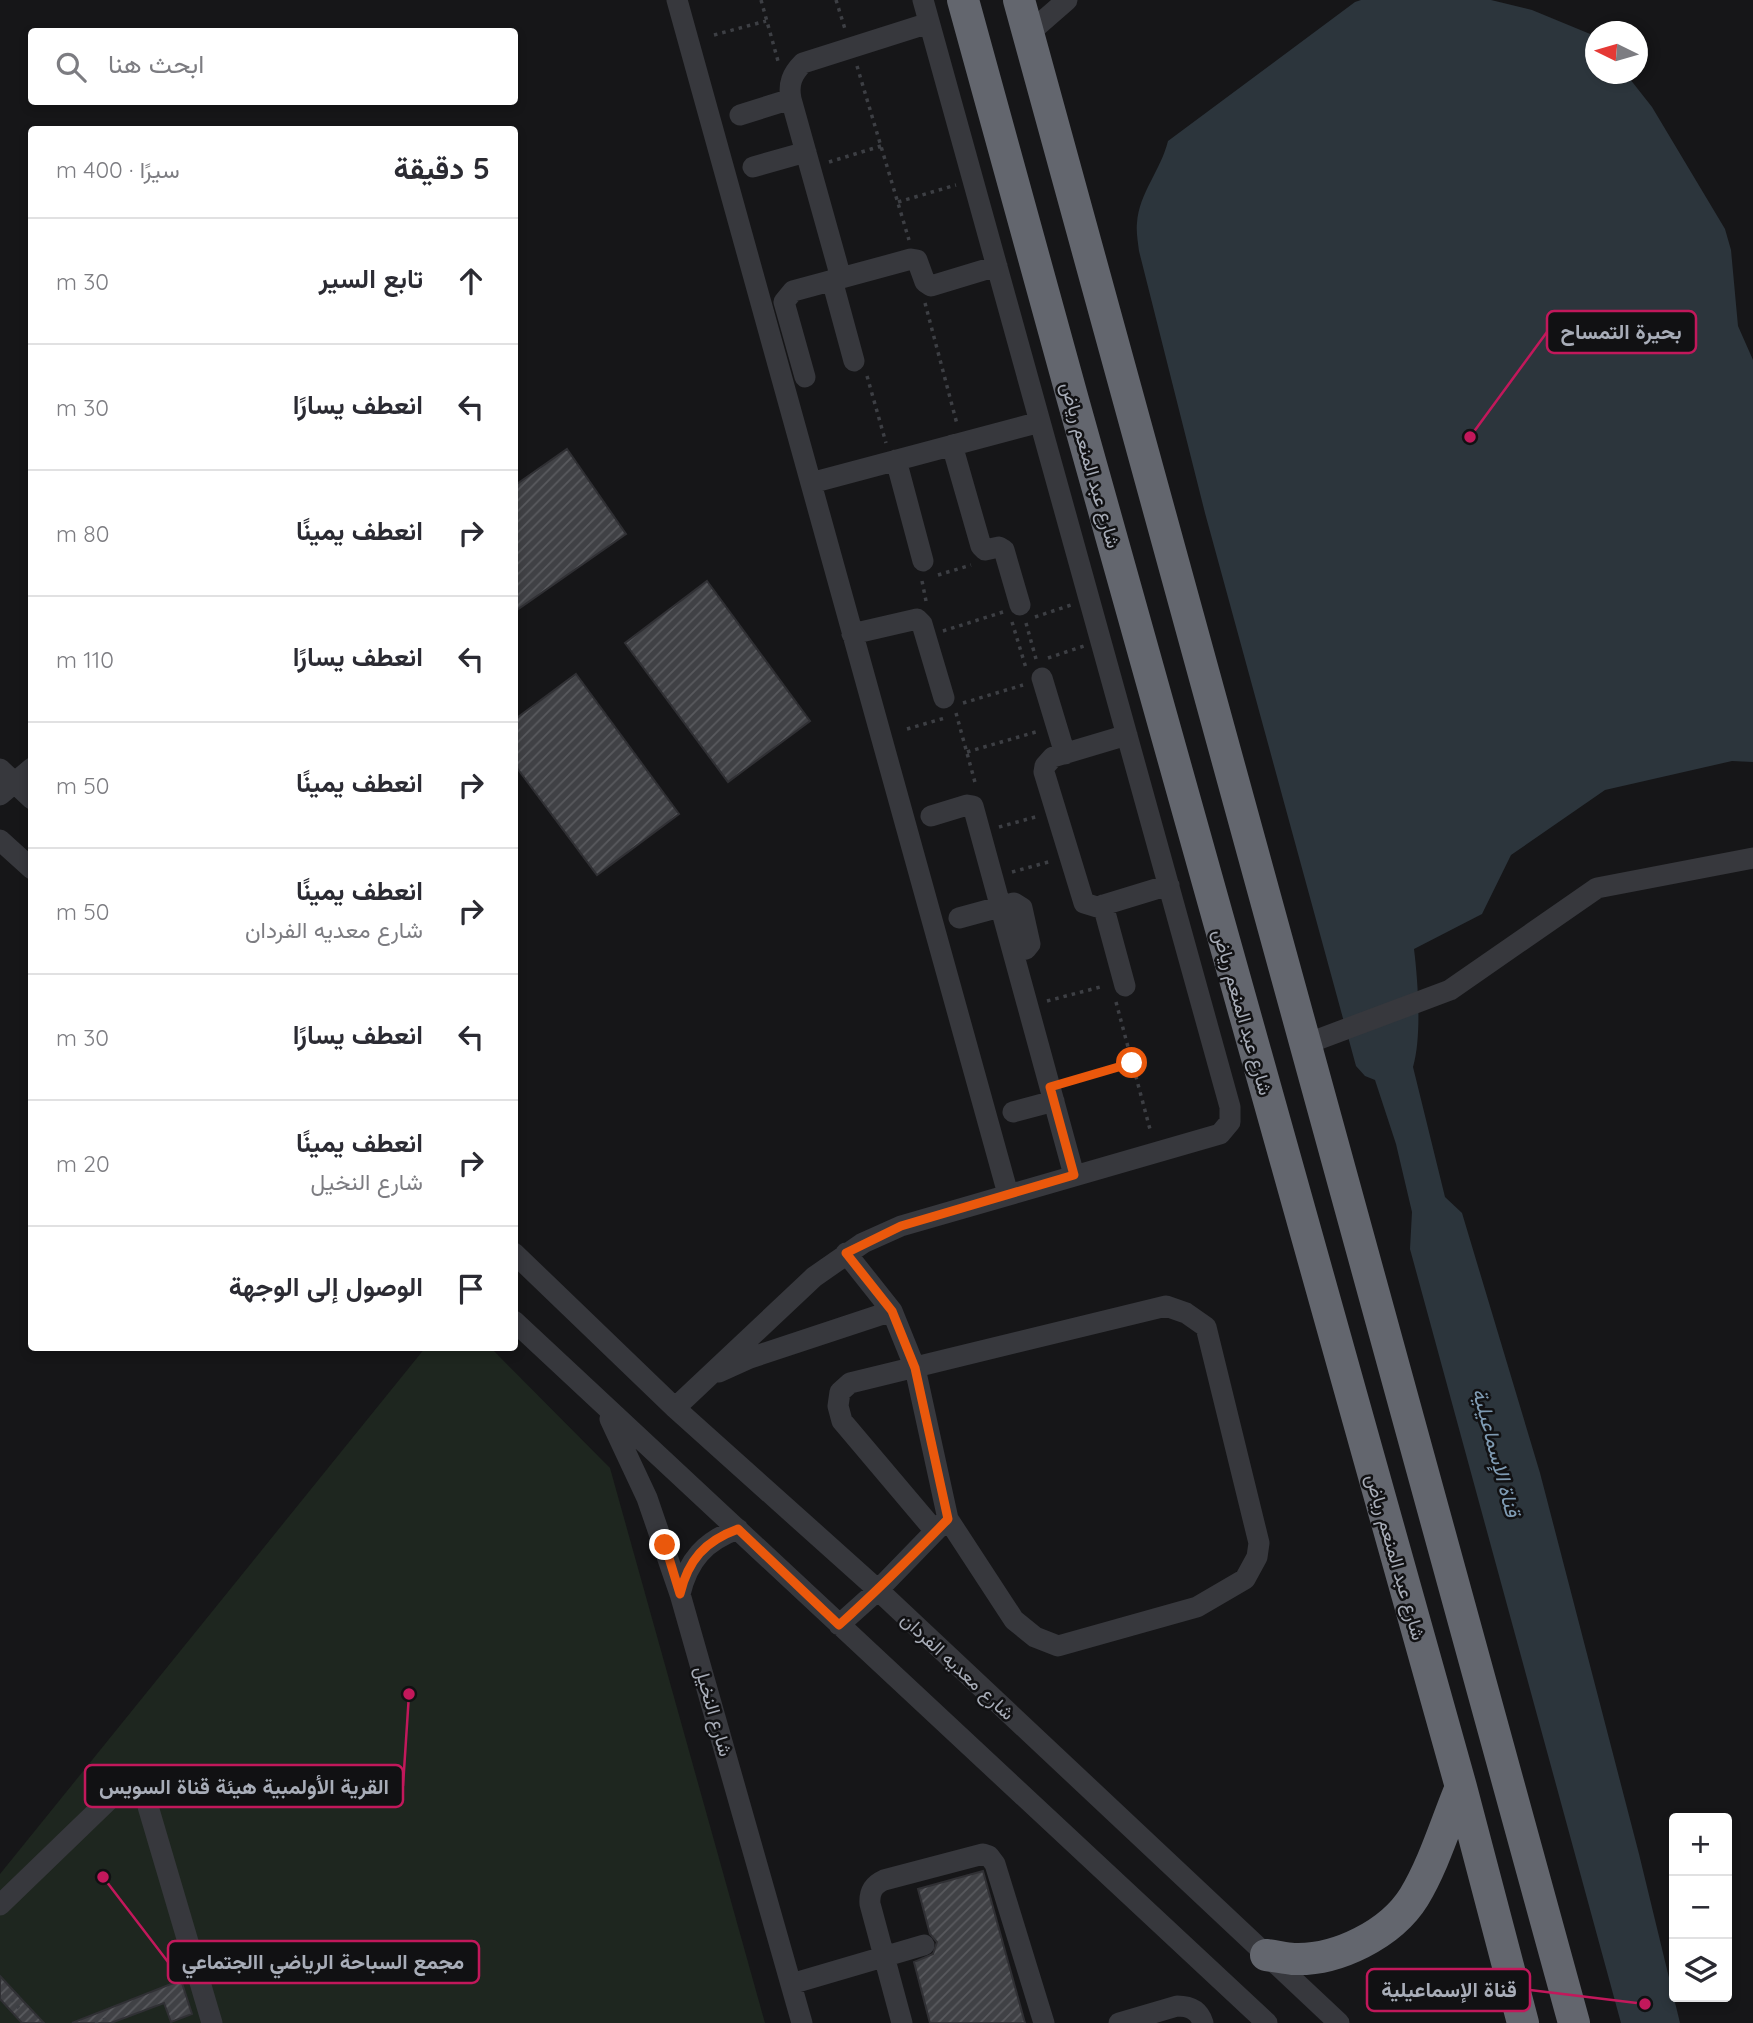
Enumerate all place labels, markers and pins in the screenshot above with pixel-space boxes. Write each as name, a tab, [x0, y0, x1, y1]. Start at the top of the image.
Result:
callout: بحيرة التمساح	[1547, 311, 1696, 353]
callout: القرية الأولمبية هيئة قناة السويس	[85, 1765, 403, 1807]
callout: مجمع السباحة الرياضي االجتماعي	[168, 1941, 479, 1983]
callout: قناة الإسماعيلية	[1367, 1969, 1530, 2011]

